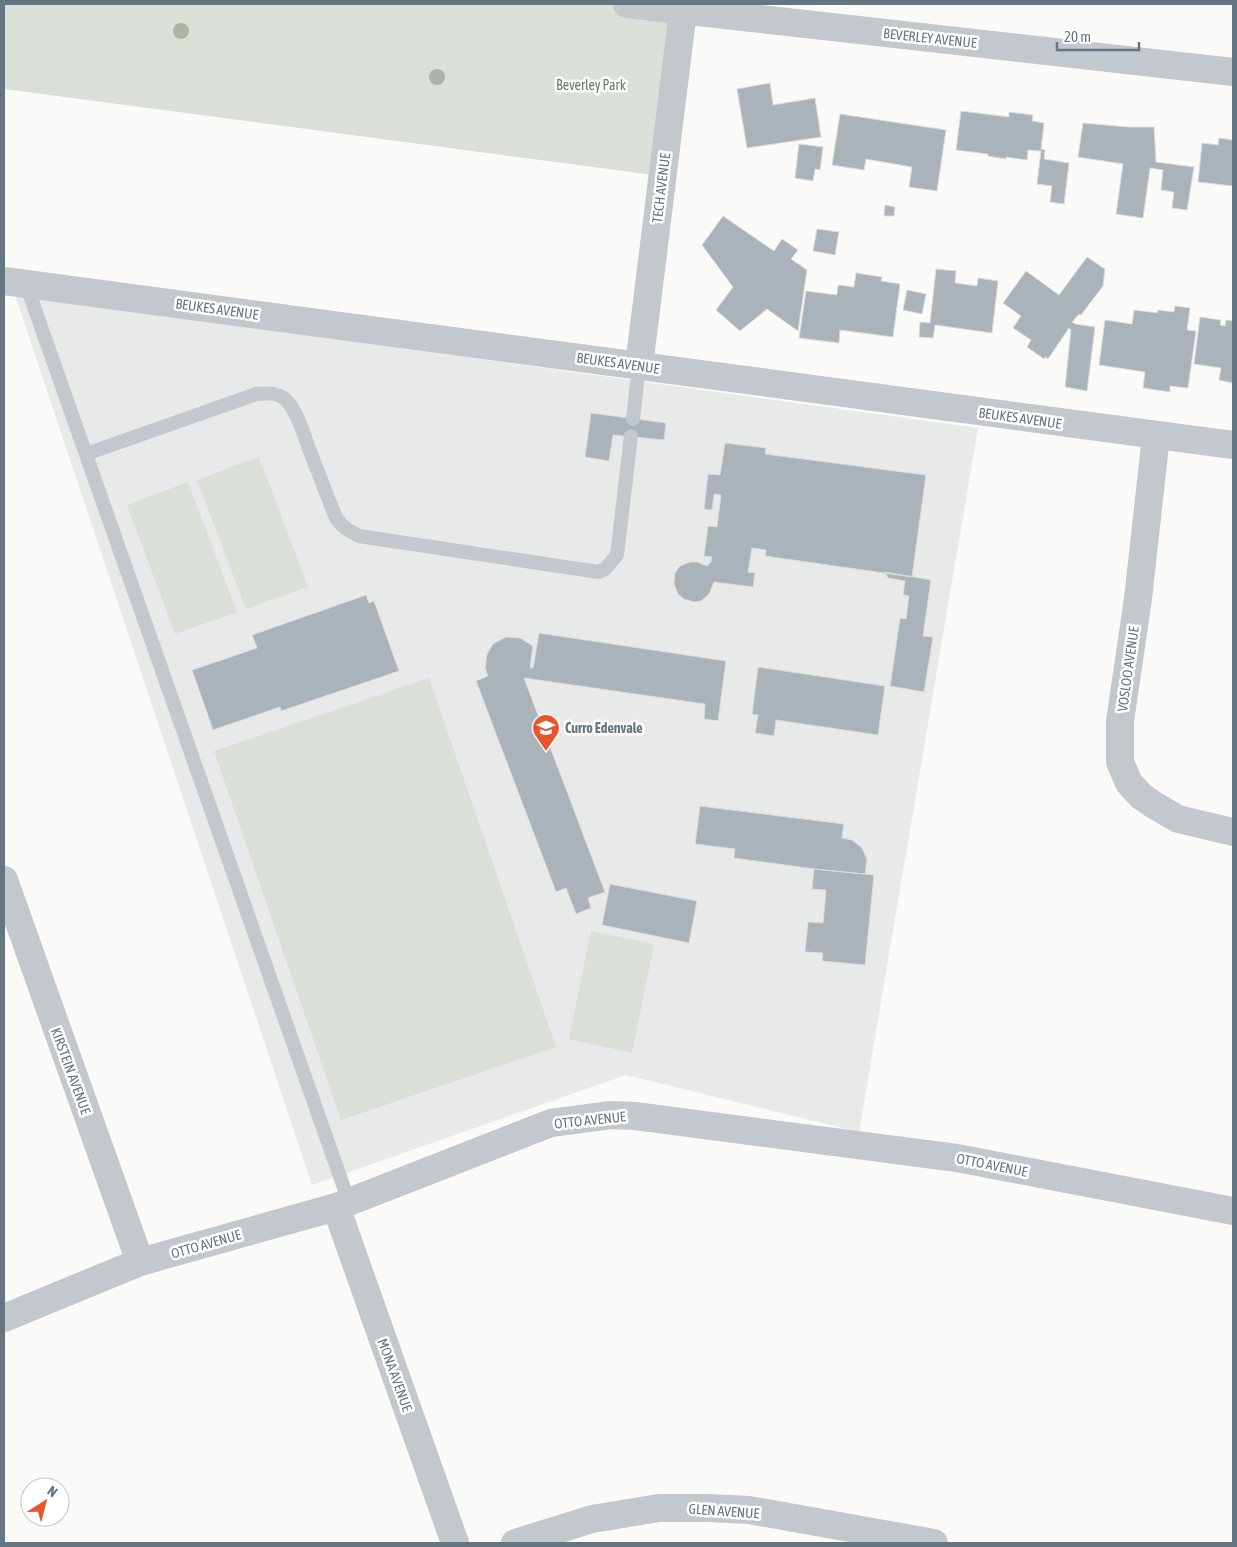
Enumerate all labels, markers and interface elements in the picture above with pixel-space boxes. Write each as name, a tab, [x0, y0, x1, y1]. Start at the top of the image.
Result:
scale bar	[1057, 20, 1140, 52]
street label: BEVERLEY AVENUE	[882, 25, 978, 51]
text: 20 m	[1064, 28, 1091, 45]
park label: Beverley Park	[556, 77, 626, 93]
street label: TECH AVENUE	[649, 152, 673, 224]
street label: BEUKES AVENUE	[175, 295, 259, 323]
street label: BEUKES AVENUE	[576, 349, 660, 377]
street label: BEUKES AVENUE	[978, 404, 1062, 432]
street label: VOSLOO AVENUE	[1114, 625, 1142, 713]
school or university icon: Curro Edenvale	[531, 713, 561, 752]
place label: Curro Edenvale	[565, 720, 643, 736]
street label: KIRSTEIN AVENUE	[48, 1025, 94, 1117]
street label: OTTO AVENUE	[553, 1108, 627, 1132]
street label: OTTO AVENUE	[955, 1150, 1029, 1180]
street label: OTTO AVENUE	[169, 1226, 243, 1262]
street label: MONA AVENUE	[374, 1336, 416, 1414]
north arrow	[20, 1477, 70, 1527]
text: N	[45, 1483, 61, 1500]
street label: GLEN AVENUE	[688, 1501, 760, 1521]

